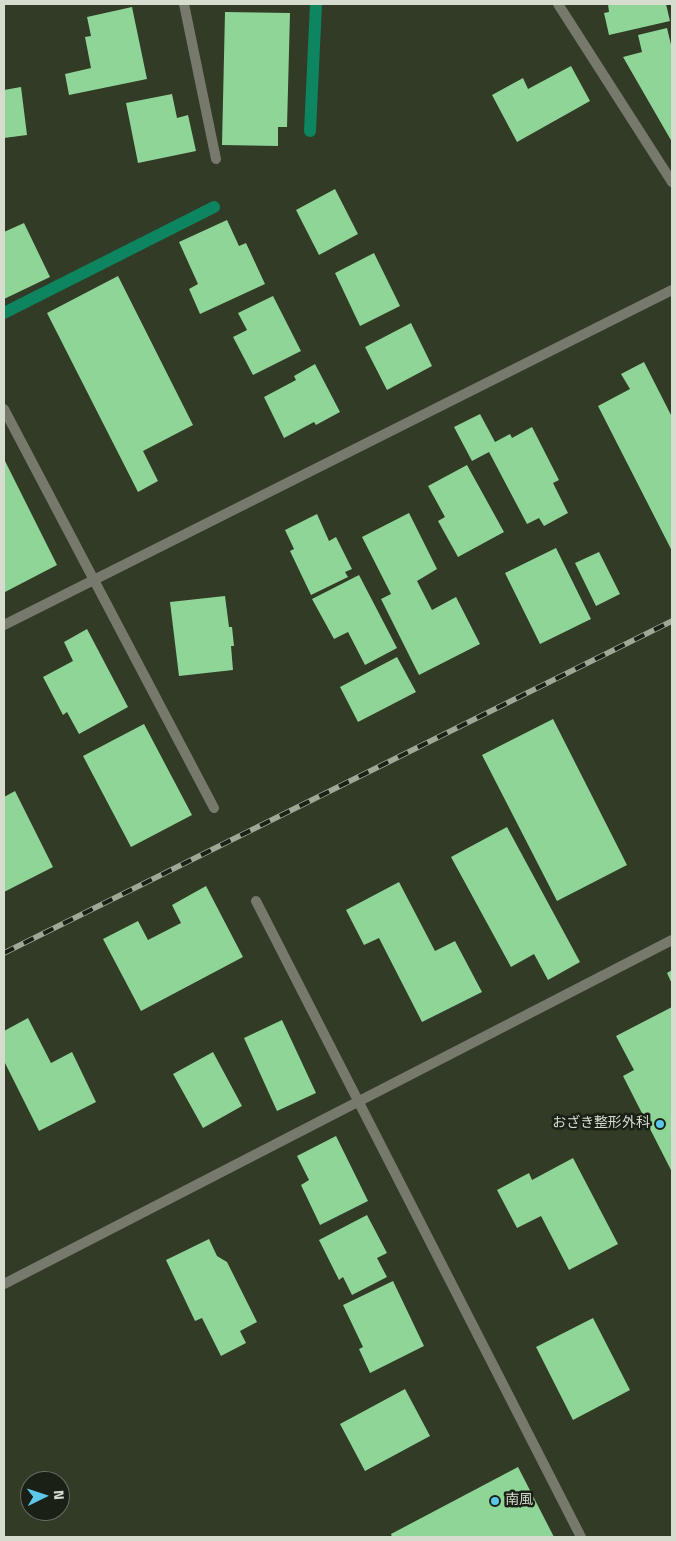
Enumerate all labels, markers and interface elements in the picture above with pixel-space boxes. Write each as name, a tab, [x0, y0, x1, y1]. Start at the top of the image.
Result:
place label: おざき整形外科	[552, 1116, 650, 1132]
marker: おざき整形外科	[654, 1118, 666, 1130]
north arrow	[20, 1471, 70, 1521]
text: N	[49, 1489, 70, 1501]
place label: 南風	[505, 1493, 533, 1509]
marker: 南風	[489, 1495, 501, 1507]

